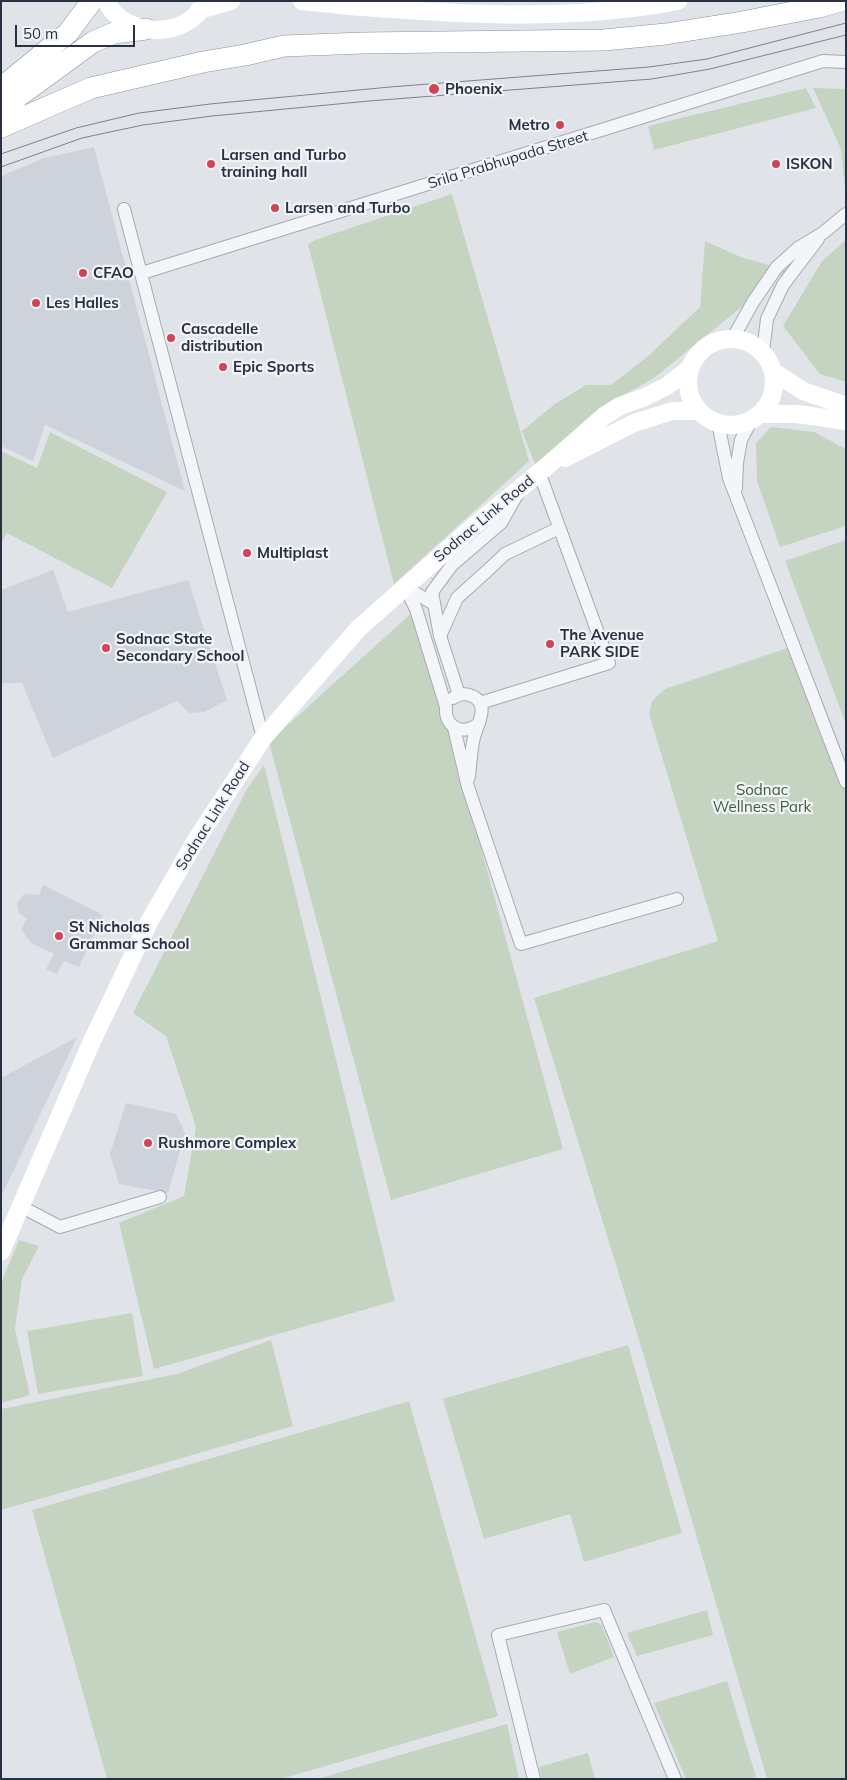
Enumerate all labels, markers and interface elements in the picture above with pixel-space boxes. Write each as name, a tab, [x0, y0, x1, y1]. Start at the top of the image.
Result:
scale bar	[18, 15, 138, 47]
text: 50 m	[23, 24, 58, 43]
place label: Phoenix	[445, 80, 502, 98]
marker: Phoenix	[427, 82, 441, 96]
place label: Metro	[508, 116, 550, 134]
marker: Metro	[554, 119, 566, 131]
street label: Srila Prabhupada Street	[426, 127, 590, 193]
place label: Larsen and Turbo training hall	[221, 146, 346, 181]
place label: ISKON	[786, 155, 833, 173]
marker: Larsen and Turbo training hall	[205, 158, 217, 170]
marker: ISKON	[770, 158, 782, 170]
place label: Larsen and Turbo	[285, 199, 410, 217]
marker: Larsen and Turbo	[269, 202, 281, 214]
place label: CFAO	[93, 264, 134, 282]
marker: CFAO	[77, 267, 89, 279]
place label: Les Halles	[46, 294, 119, 312]
marker: Les Halles	[30, 297, 42, 309]
place label: Cascadelle distribution	[181, 320, 263, 355]
marker: Cascadelle distribution	[165, 332, 177, 344]
place label: Epic Sports	[233, 358, 314, 376]
marker: Epic Sports	[217, 361, 229, 373]
street label: Sodnac Link Road	[430, 472, 538, 566]
place label: Multiplast	[257, 544, 328, 562]
marker: Multiplast	[241, 547, 253, 559]
place label: The Avenue PARK SIDE	[560, 626, 644, 661]
place label: Sodnac State Secondary School	[116, 630, 244, 665]
marker: The Avenue PARK SIDE	[544, 638, 556, 650]
marker: Sodnac State Secondary School	[100, 642, 112, 654]
street label: Sodnac Link Road	[172, 758, 254, 874]
park label: Sodnac Wellness Park	[713, 781, 811, 816]
place label: St Nicholas Grammar School	[69, 918, 189, 953]
marker: St Nicholas Grammar School	[53, 930, 65, 942]
place label: Rushmore Complex	[158, 1134, 296, 1152]
marker: Rushmore Complex	[142, 1137, 154, 1149]

